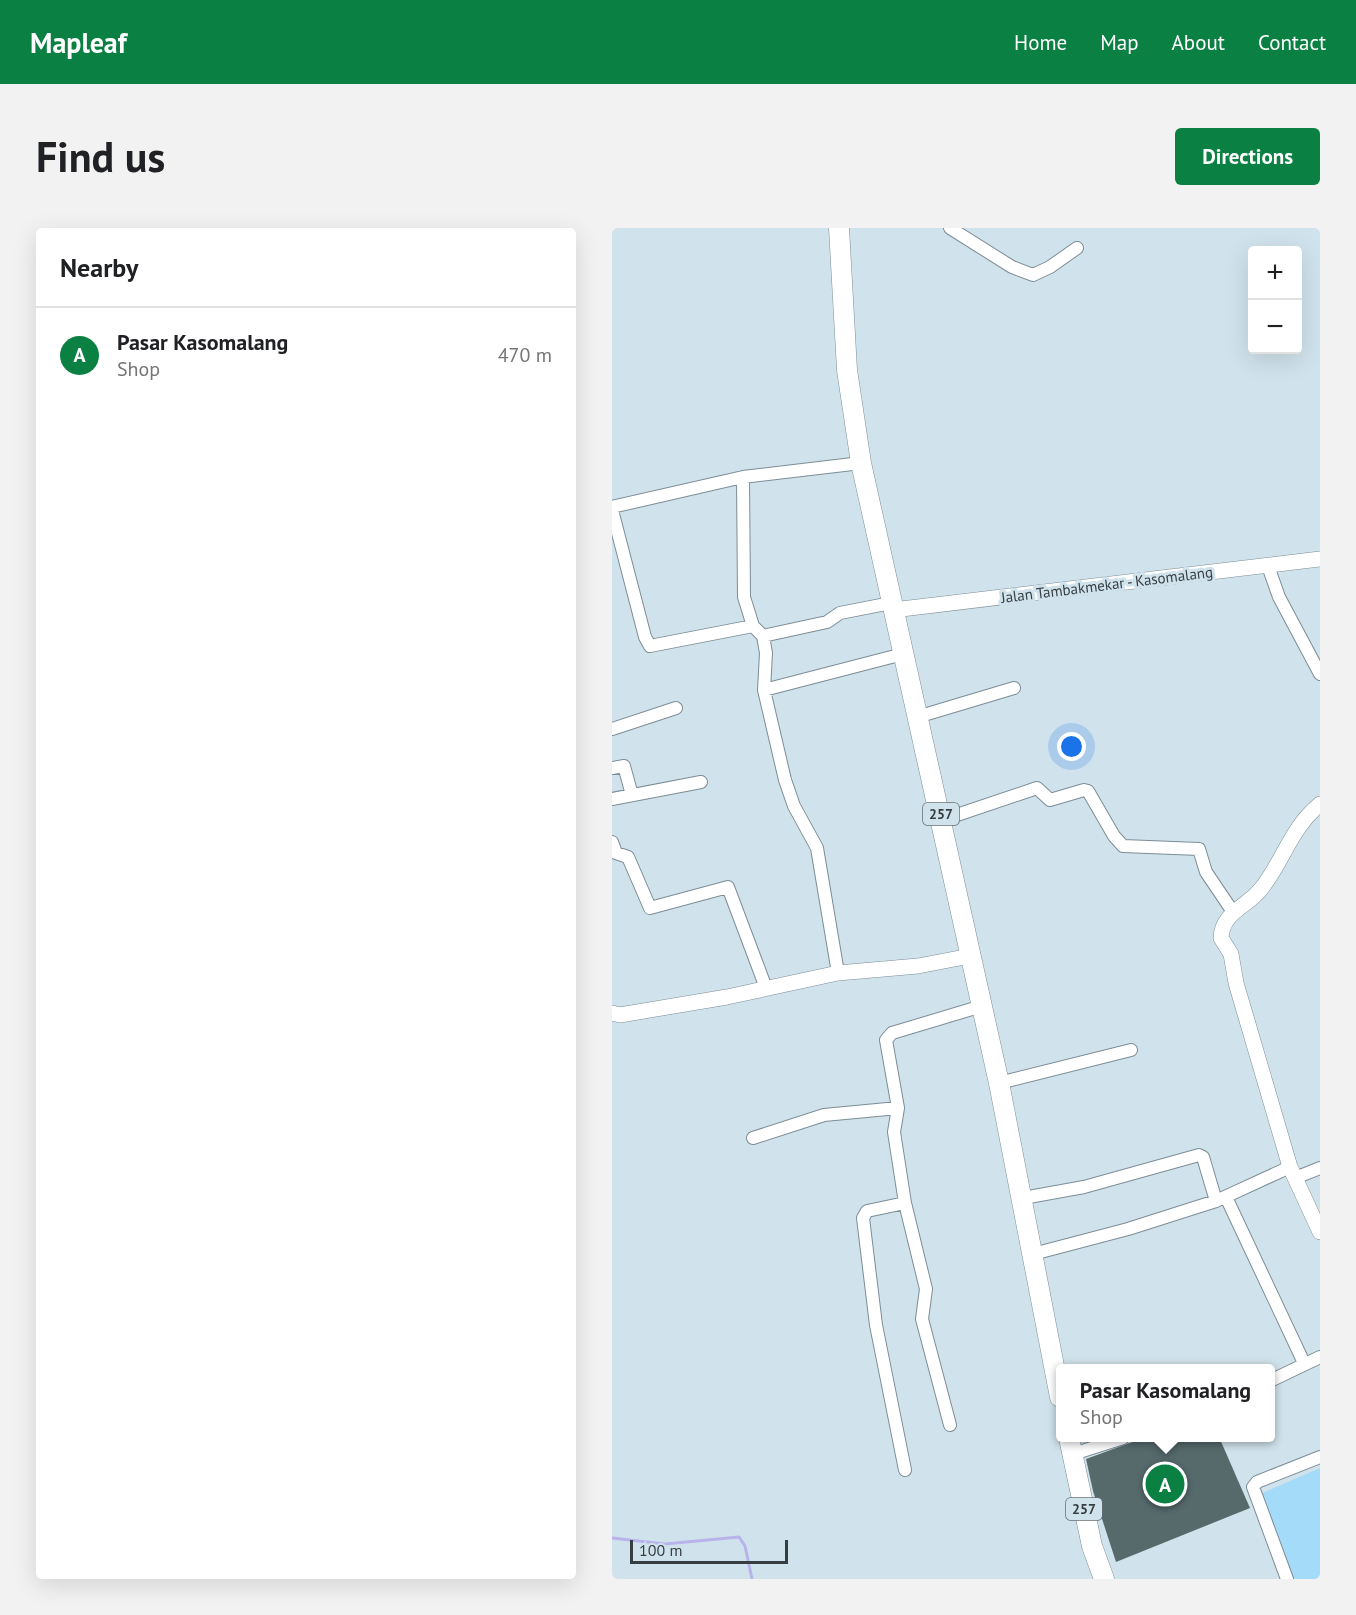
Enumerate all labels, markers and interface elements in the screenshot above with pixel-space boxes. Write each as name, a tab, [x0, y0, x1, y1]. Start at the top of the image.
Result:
text: Mapleaf	[30, 24, 127, 61]
text: Home	[1014, 29, 1067, 56]
text: Map	[1100, 29, 1139, 56]
text: About	[1172, 29, 1225, 56]
text: Contact	[1258, 29, 1326, 56]
button: Directions	[1175, 128, 1320, 185]
text: Find us	[36, 129, 165, 184]
map controls	[1248, 246, 1302, 354]
button: +	[1248, 246, 1302, 300]
text: Nearby	[60, 251, 138, 284]
button: −	[1248, 300, 1302, 354]
text: Pasar Kasomalang	[117, 328, 288, 356]
text: A	[73, 342, 86, 368]
text: 470 m	[498, 342, 552, 368]
text: Shop	[117, 356, 160, 382]
street label: Jalan Tambakmekar - Kasomalang	[999, 562, 1214, 607]
your location	[1057, 732, 1086, 761]
road number: 257	[923, 803, 959, 825]
popup	[1056, 1364, 1275, 1442]
text: Pasar Kasomalang	[1080, 1376, 1251, 1404]
text: Shop	[1080, 1404, 1123, 1430]
pin: A	[1146, 1462, 1184, 1506]
road number: 257	[1066, 1498, 1102, 1520]
scale bar	[630, 1537, 788, 1564]
text: 100 m	[639, 1540, 682, 1560]

